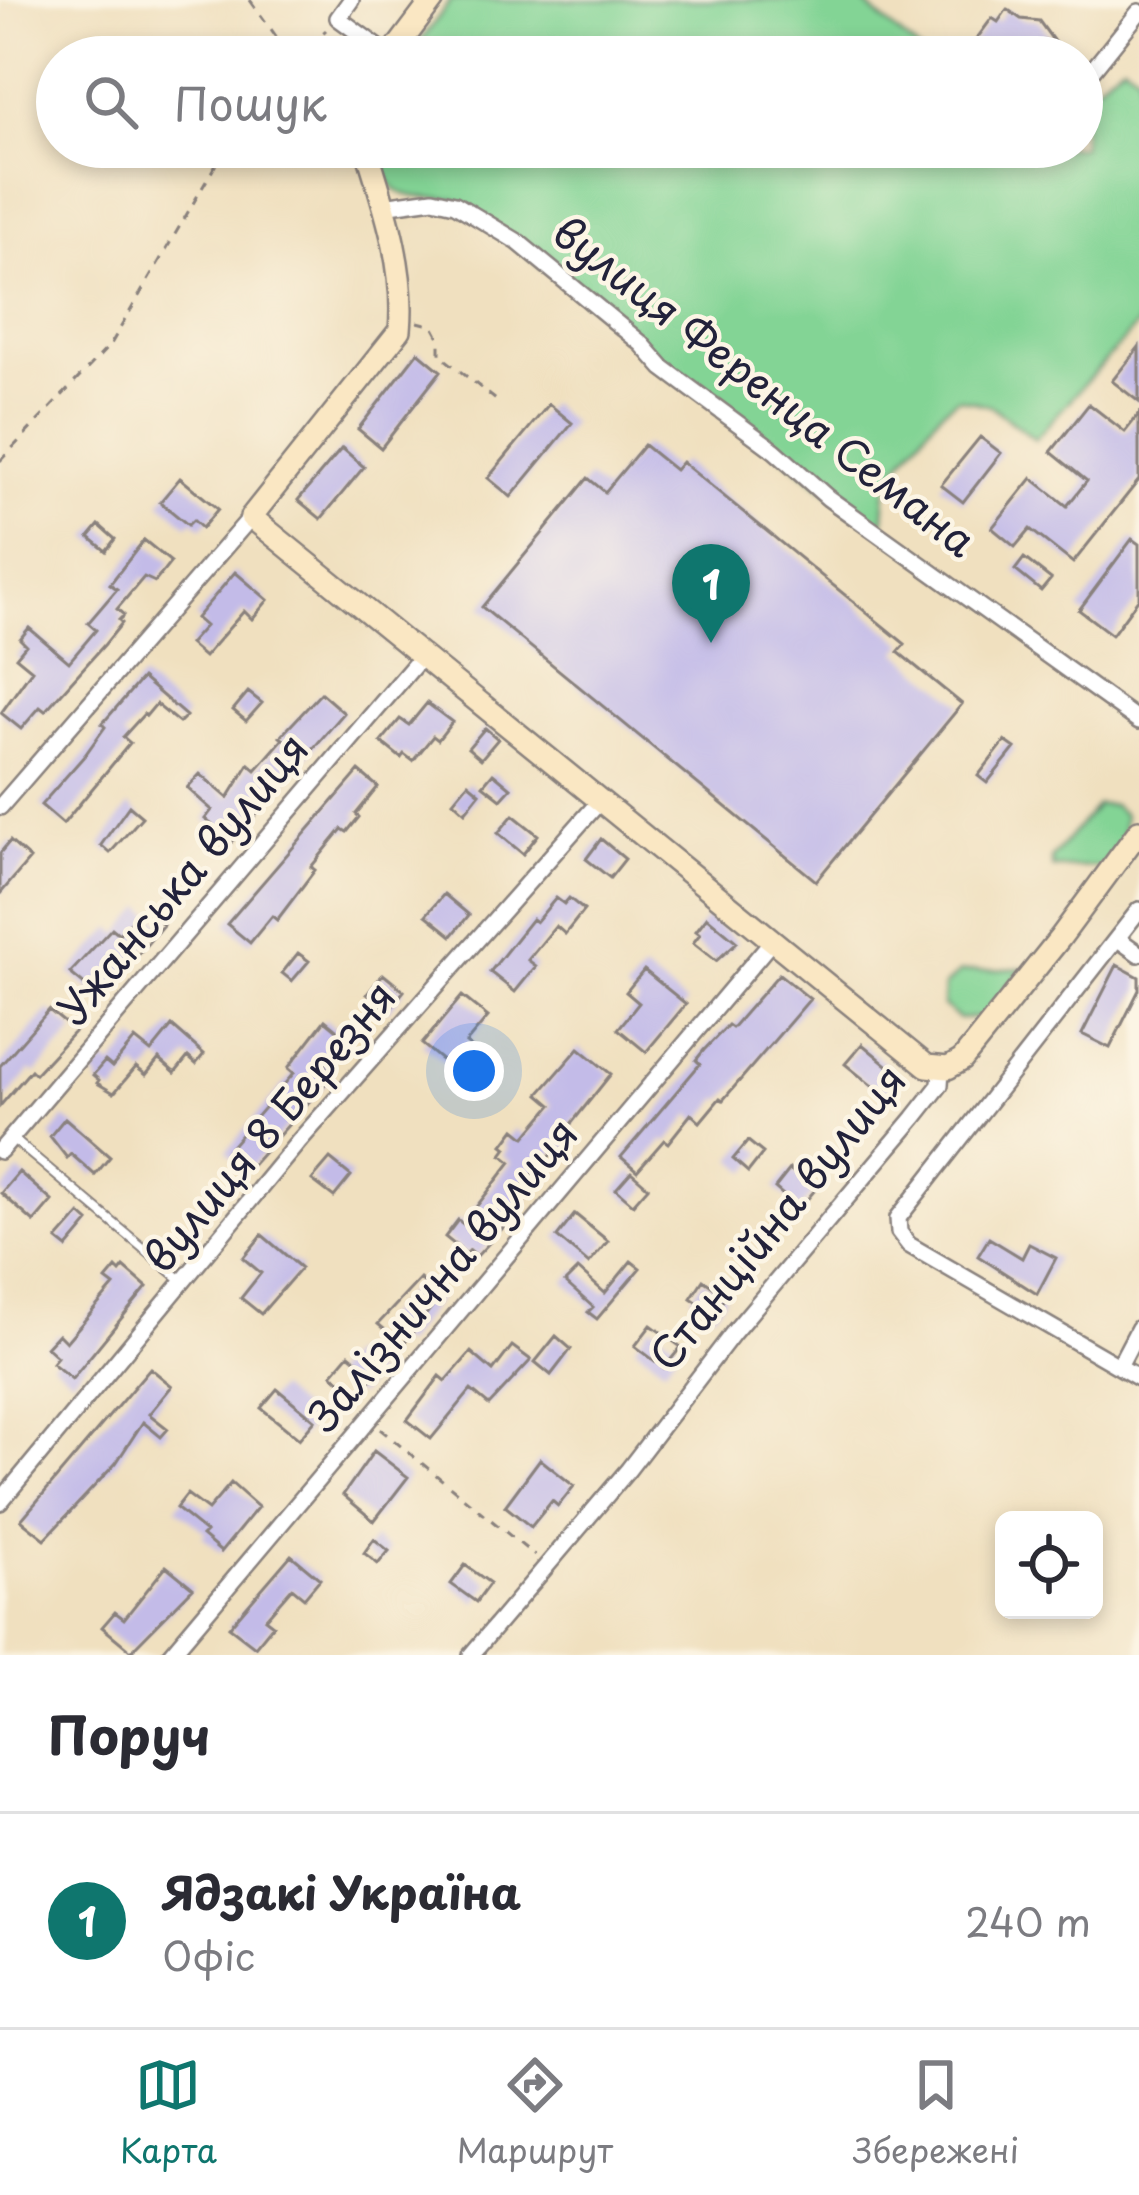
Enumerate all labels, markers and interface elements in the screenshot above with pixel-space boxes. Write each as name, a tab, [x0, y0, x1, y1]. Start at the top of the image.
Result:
search box	[36, 36, 1103, 168]
text: Пошук	[174, 68, 327, 136]
icon: search	[78, 69, 144, 135]
street label: вулиця Ференца Семана	[541, 200, 991, 571]
pin: 1	[672, 544, 750, 643]
street label: Ужанська вулиця	[40, 718, 322, 1037]
street label: вулиця 8 Березня	[127, 966, 409, 1285]
your location	[444, 1041, 504, 1101]
street label: Станційна вулиця	[633, 1050, 919, 1383]
street label: Залізнична вулиця	[290, 1103, 591, 1444]
map controls	[995, 1511, 1103, 1619]
button: locate	[995, 1511, 1103, 1619]
text: Поруч	[48, 1695, 210, 1772]
text: Ядзакі Україна	[162, 1857, 521, 1925]
text: 1	[78, 1891, 96, 1950]
text: 240 m	[965, 1891, 1091, 1950]
text: Офіс	[162, 1925, 255, 1984]
tab: Карта	[120, 2052, 217, 2174]
tab: Маршрут	[457, 2052, 613, 2174]
tab: Збережені	[853, 2052, 1019, 2174]

